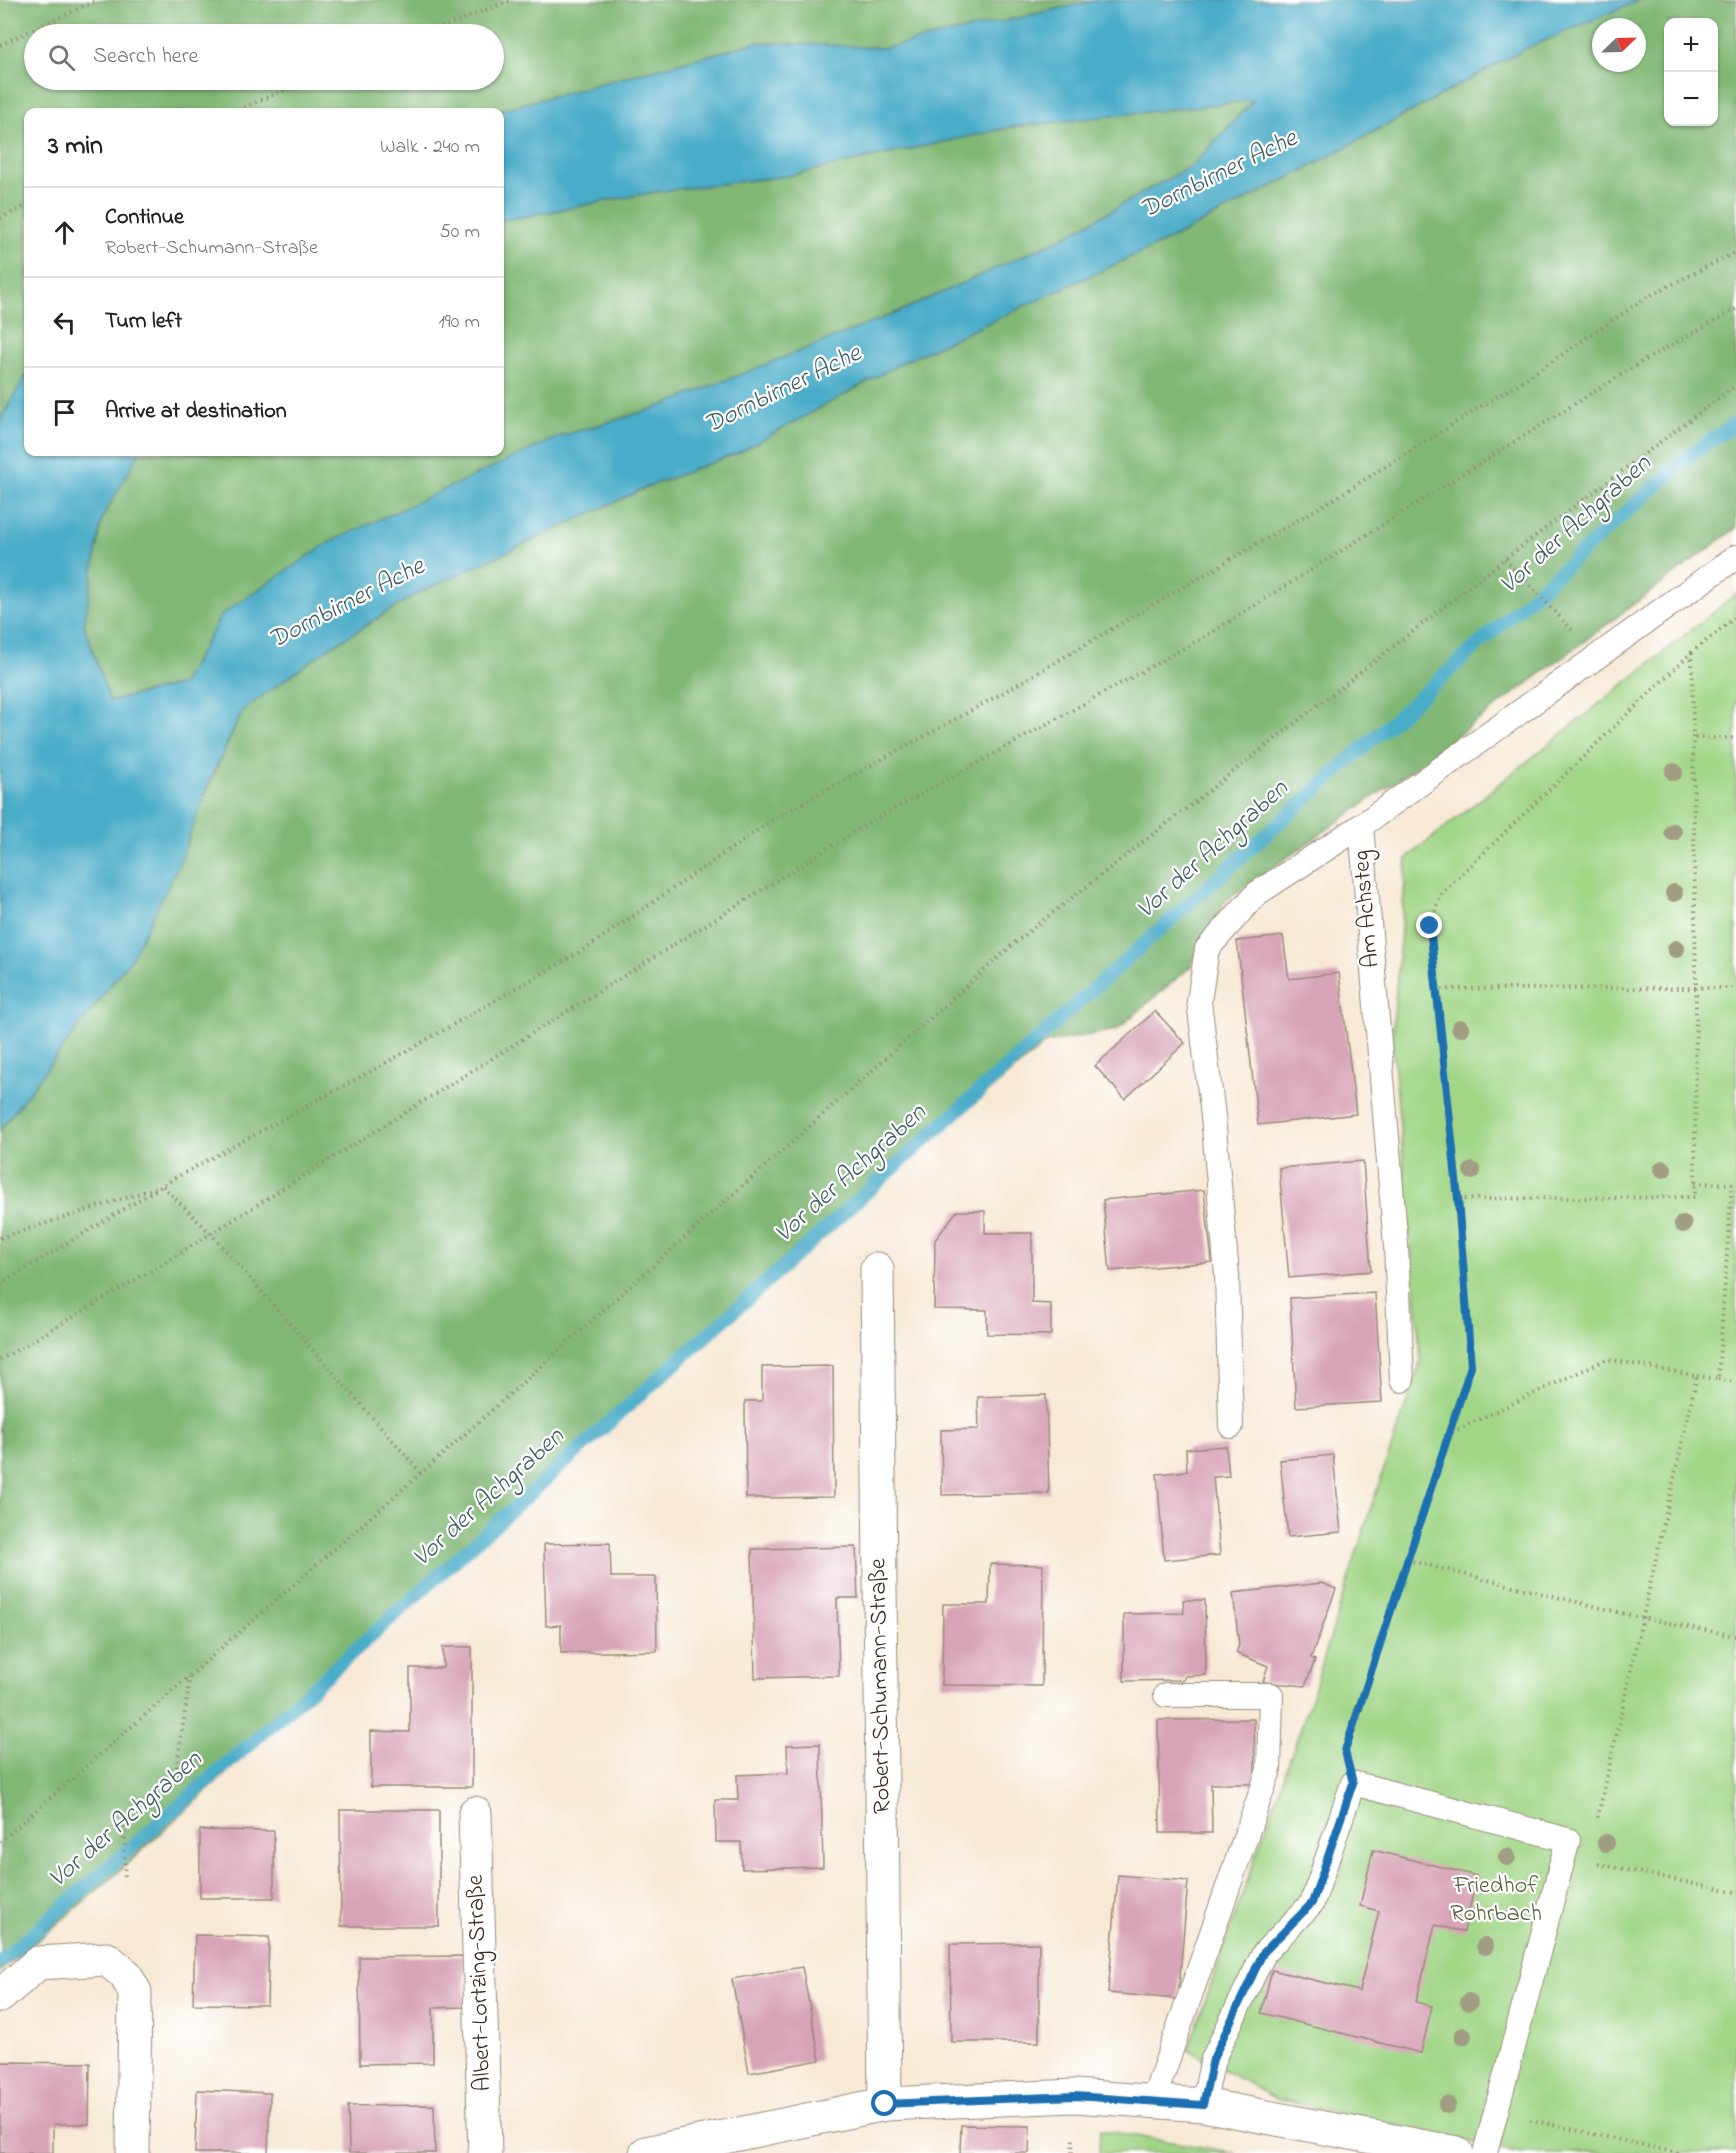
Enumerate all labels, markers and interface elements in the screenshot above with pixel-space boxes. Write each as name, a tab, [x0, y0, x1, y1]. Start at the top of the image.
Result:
north arrow	[1592, 18, 1646, 72]
map controls	[1664, 18, 1718, 126]
button: +	[1664, 18, 1718, 72]
search box	[24, 24, 504, 90]
icon: search	[45, 41, 78, 74]
text: Search here	[93, 41, 198, 73]
button: −	[1664, 72, 1718, 126]
water label: Dornbirner Ache	[1134, 120, 1305, 229]
text: 3 min	[48, 128, 103, 166]
text: Walk · 240 m	[380, 133, 480, 162]
text: Continue	[105, 202, 184, 234]
icon: ahead	[48, 216, 81, 249]
text: 50 m	[439, 218, 480, 247]
text: Robert-Schumann-Straße	[105, 234, 318, 263]
icon: left	[48, 306, 81, 339]
text: Turn left	[105, 306, 182, 338]
text: 190 m	[438, 308, 480, 337]
water label: Dornbirner Ache	[698, 335, 869, 444]
icon: arrive	[48, 396, 81, 429]
text: Arrive at destination	[105, 396, 287, 428]
water label: Vor der Achgraben	[1492, 446, 1661, 604]
water label: Dornbirner Ache	[262, 548, 433, 660]
water label: Vor der Achgraben	[1129, 771, 1298, 929]
street label: Am Achsteg	[1344, 849, 1390, 969]
route end	[1416, 912, 1442, 938]
water label: Vor der Achgraben	[767, 1095, 936, 1253]
water label: Vor der Achgraben	[405, 1419, 574, 1577]
street label: Robert-Schumann-Straße	[861, 1558, 901, 1814]
water label: Vor der Achgraben	[41, 1742, 212, 1898]
park label: Friedhof Rohrbach	[1450, 1869, 1542, 1932]
street label: Albert-Lortzing-Straße	[459, 1874, 501, 2092]
route start	[871, 2090, 897, 2116]

